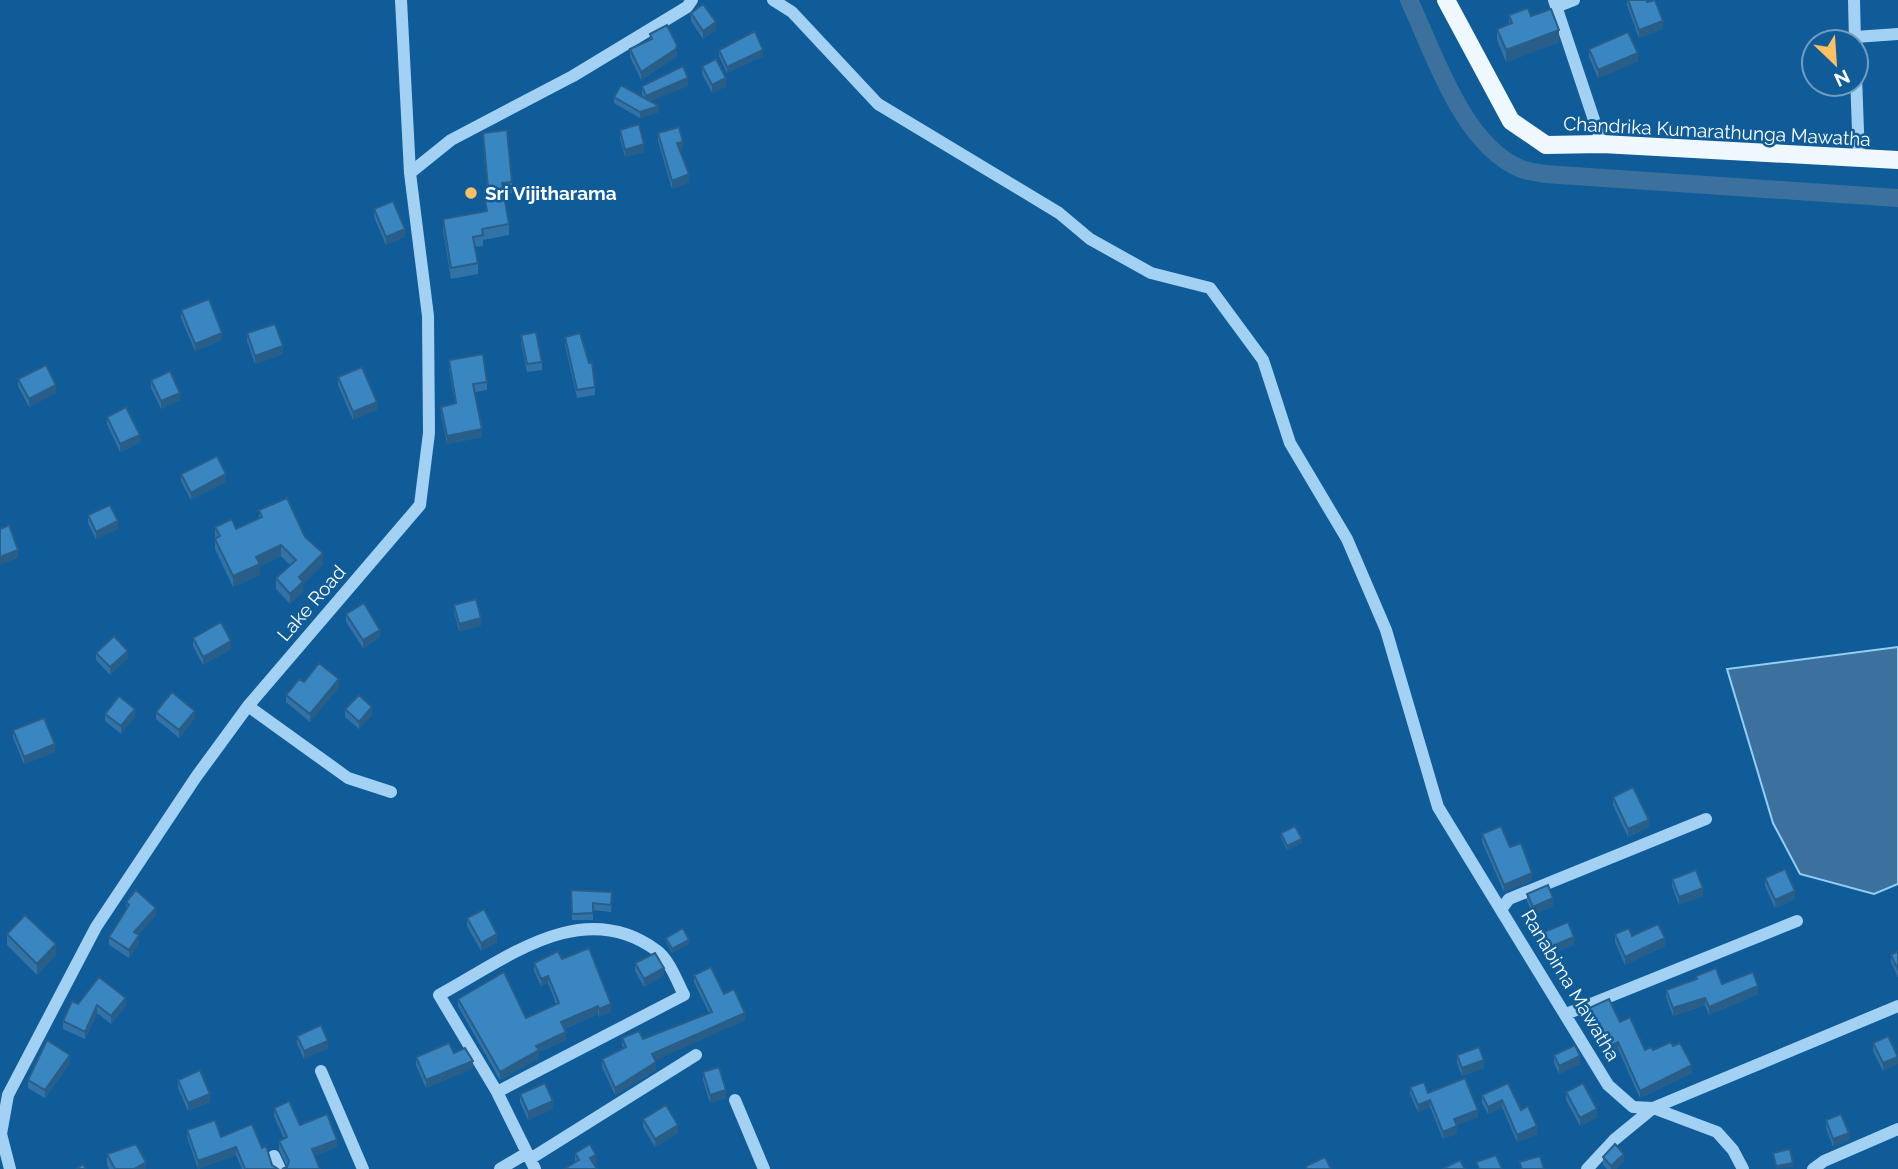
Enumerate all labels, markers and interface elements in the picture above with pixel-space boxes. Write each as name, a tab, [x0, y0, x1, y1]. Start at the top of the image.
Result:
north arrow	[1800, 28, 1870, 98]
text: N	[1831, 65, 1853, 91]
street label: Chandrika Kumarathunga Mawatha	[1563, 112, 1871, 150]
place label: Sri Vijitharama	[485, 182, 617, 204]
marker: Sri Vijitharama	[463, 185, 479, 201]
street label: Lake Road	[272, 561, 350, 645]
street label: Ranabima Mawatha	[1517, 905, 1625, 1065]

